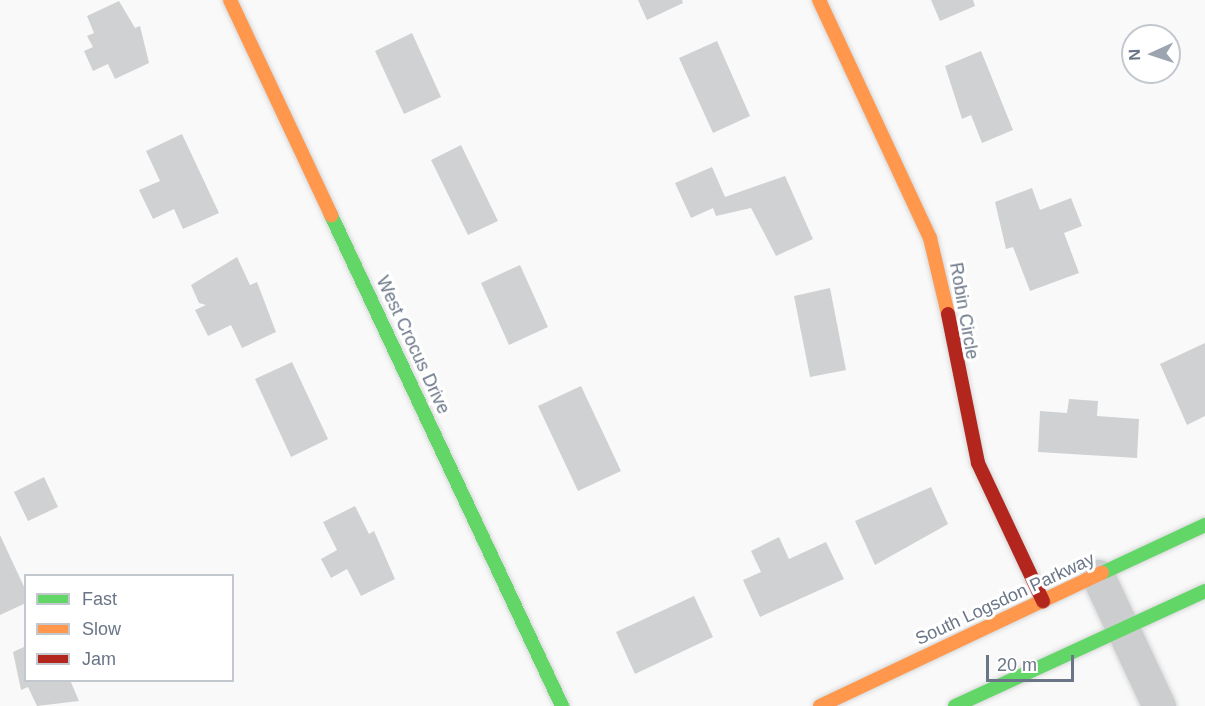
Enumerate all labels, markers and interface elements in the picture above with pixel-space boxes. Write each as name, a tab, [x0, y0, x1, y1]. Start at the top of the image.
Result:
north arrow	[1121, 24, 1181, 84]
text: N	[1126, 49, 1143, 61]
street label: Robin Circle	[945, 261, 983, 361]
street label: West Crocus Drive	[372, 273, 454, 417]
street label: South Logsdon Parkway	[912, 548, 1098, 650]
legend	[24, 574, 234, 682]
text: Fast	[82, 589, 117, 609]
text: Slow	[82, 619, 121, 639]
scale bar	[989, 643, 1078, 681]
text: Jam	[82, 649, 116, 669]
text: 20 m	[997, 655, 1037, 675]

